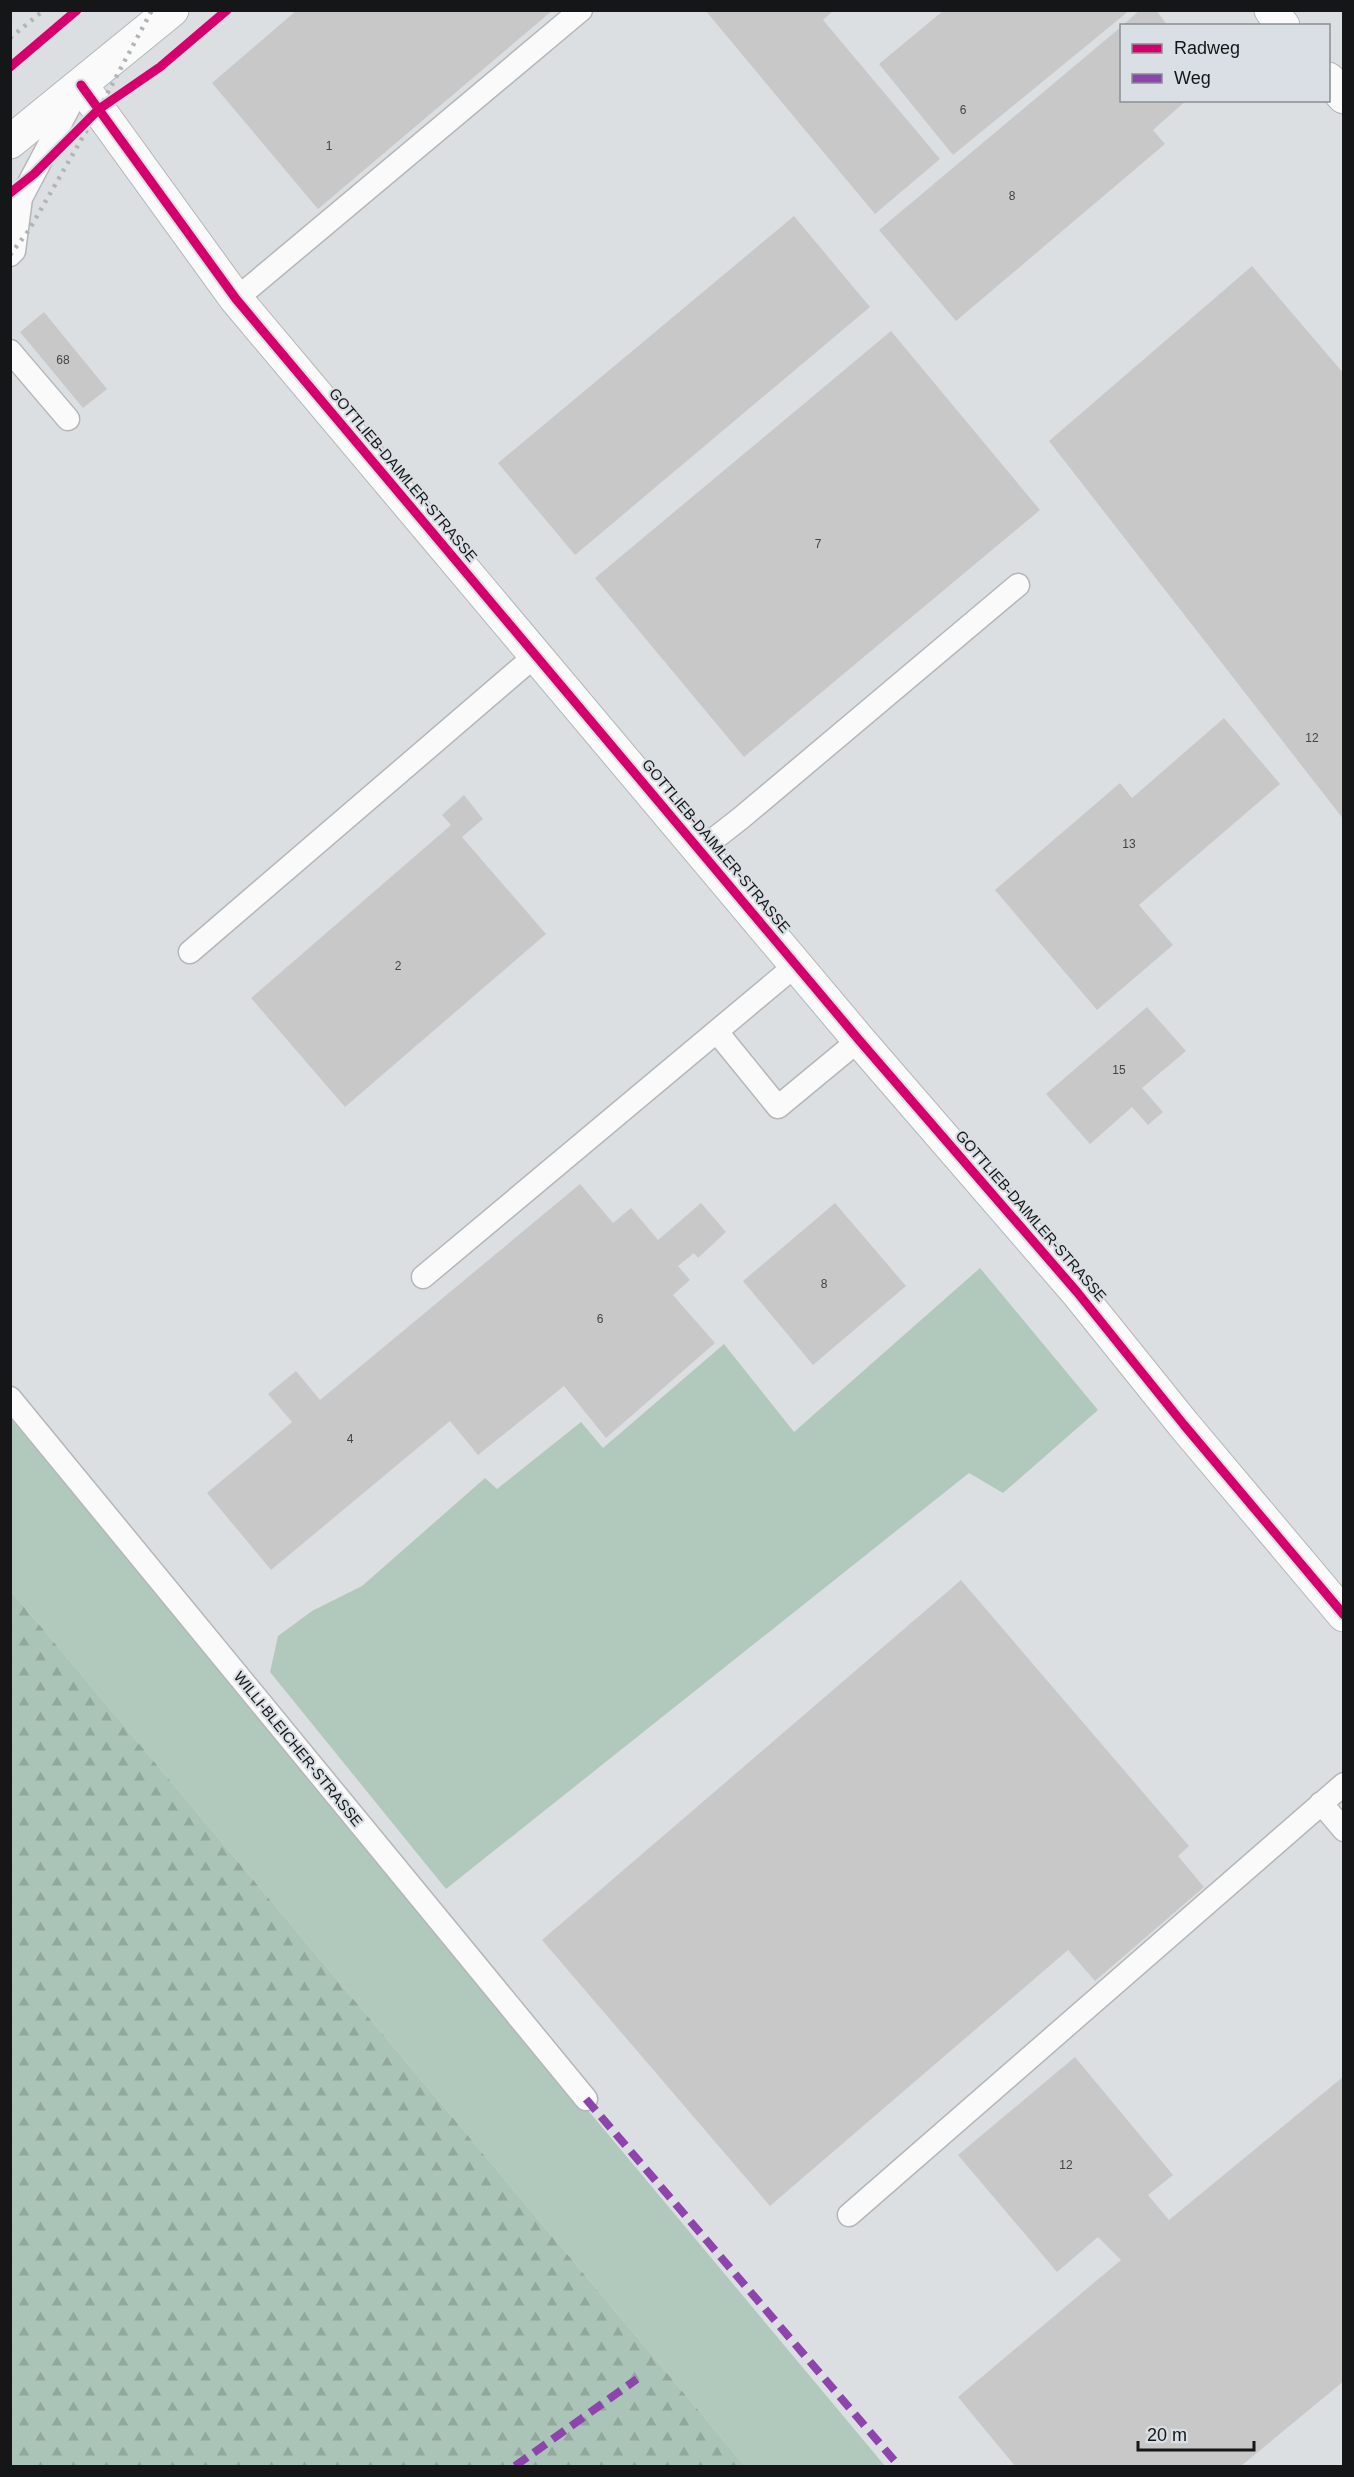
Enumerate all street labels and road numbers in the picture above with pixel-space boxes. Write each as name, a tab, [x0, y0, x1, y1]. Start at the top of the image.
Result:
street label: GOTTLIEB-DAIMLER-STRASSE	[326, 385, 481, 565]
street label: GOTTLIEB-DAIMLER-STRASSE	[639, 756, 794, 936]
street label: GOTTLIEB-DAIMLER-STRASSE	[953, 1127, 1110, 1305]
street label: WILLI-BLEICHER-STRASSE	[231, 1668, 366, 1830]

